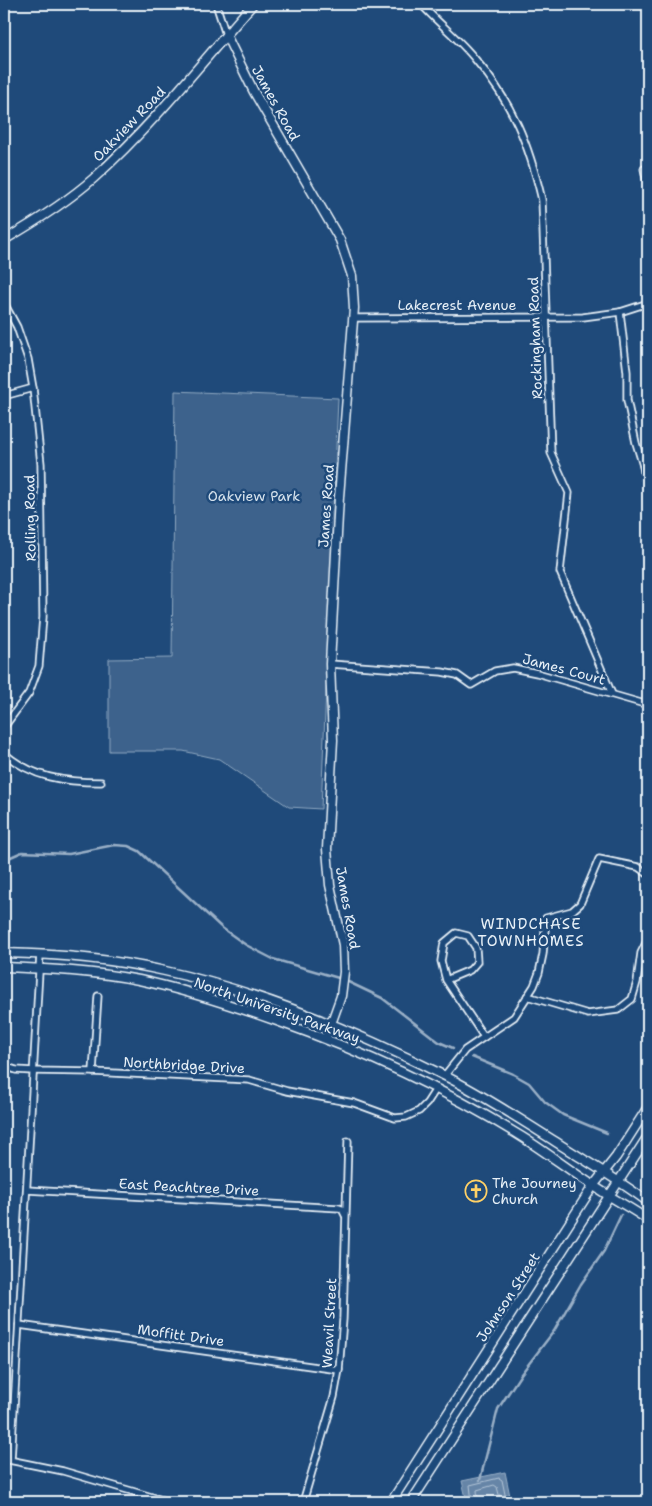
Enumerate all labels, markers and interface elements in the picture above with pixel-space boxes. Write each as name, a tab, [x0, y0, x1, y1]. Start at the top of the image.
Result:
street label: James Road	[248, 62, 304, 144]
street label: Oakview Road	[89, 83, 169, 165]
street label: Rockingham Road	[524, 276, 546, 399]
street label: Lakecrest Avenue	[398, 296, 516, 314]
street label: James Road	[314, 464, 338, 548]
street label: Rolling Road	[20, 474, 40, 562]
park label: Oakview Park	[208, 487, 300, 505]
street label: James Court	[520, 649, 608, 689]
street label: James Road	[332, 865, 364, 951]
district label: WINDCHASE TOWNHOMES	[477, 914, 585, 951]
street label: North University Parkway	[192, 973, 362, 1047]
street label: Northbridge Drive	[123, 1053, 245, 1077]
street label: East Peachtree Drive	[118, 1174, 260, 1200]
place label: The Journey Church	[492, 1174, 577, 1208]
church icon: The Journey Church	[464, 1179, 488, 1203]
street label: Johnson Street	[472, 1249, 544, 1345]
street label: Weavil Street	[318, 1277, 340, 1369]
street label: Moffitt Drive	[136, 1320, 226, 1350]

